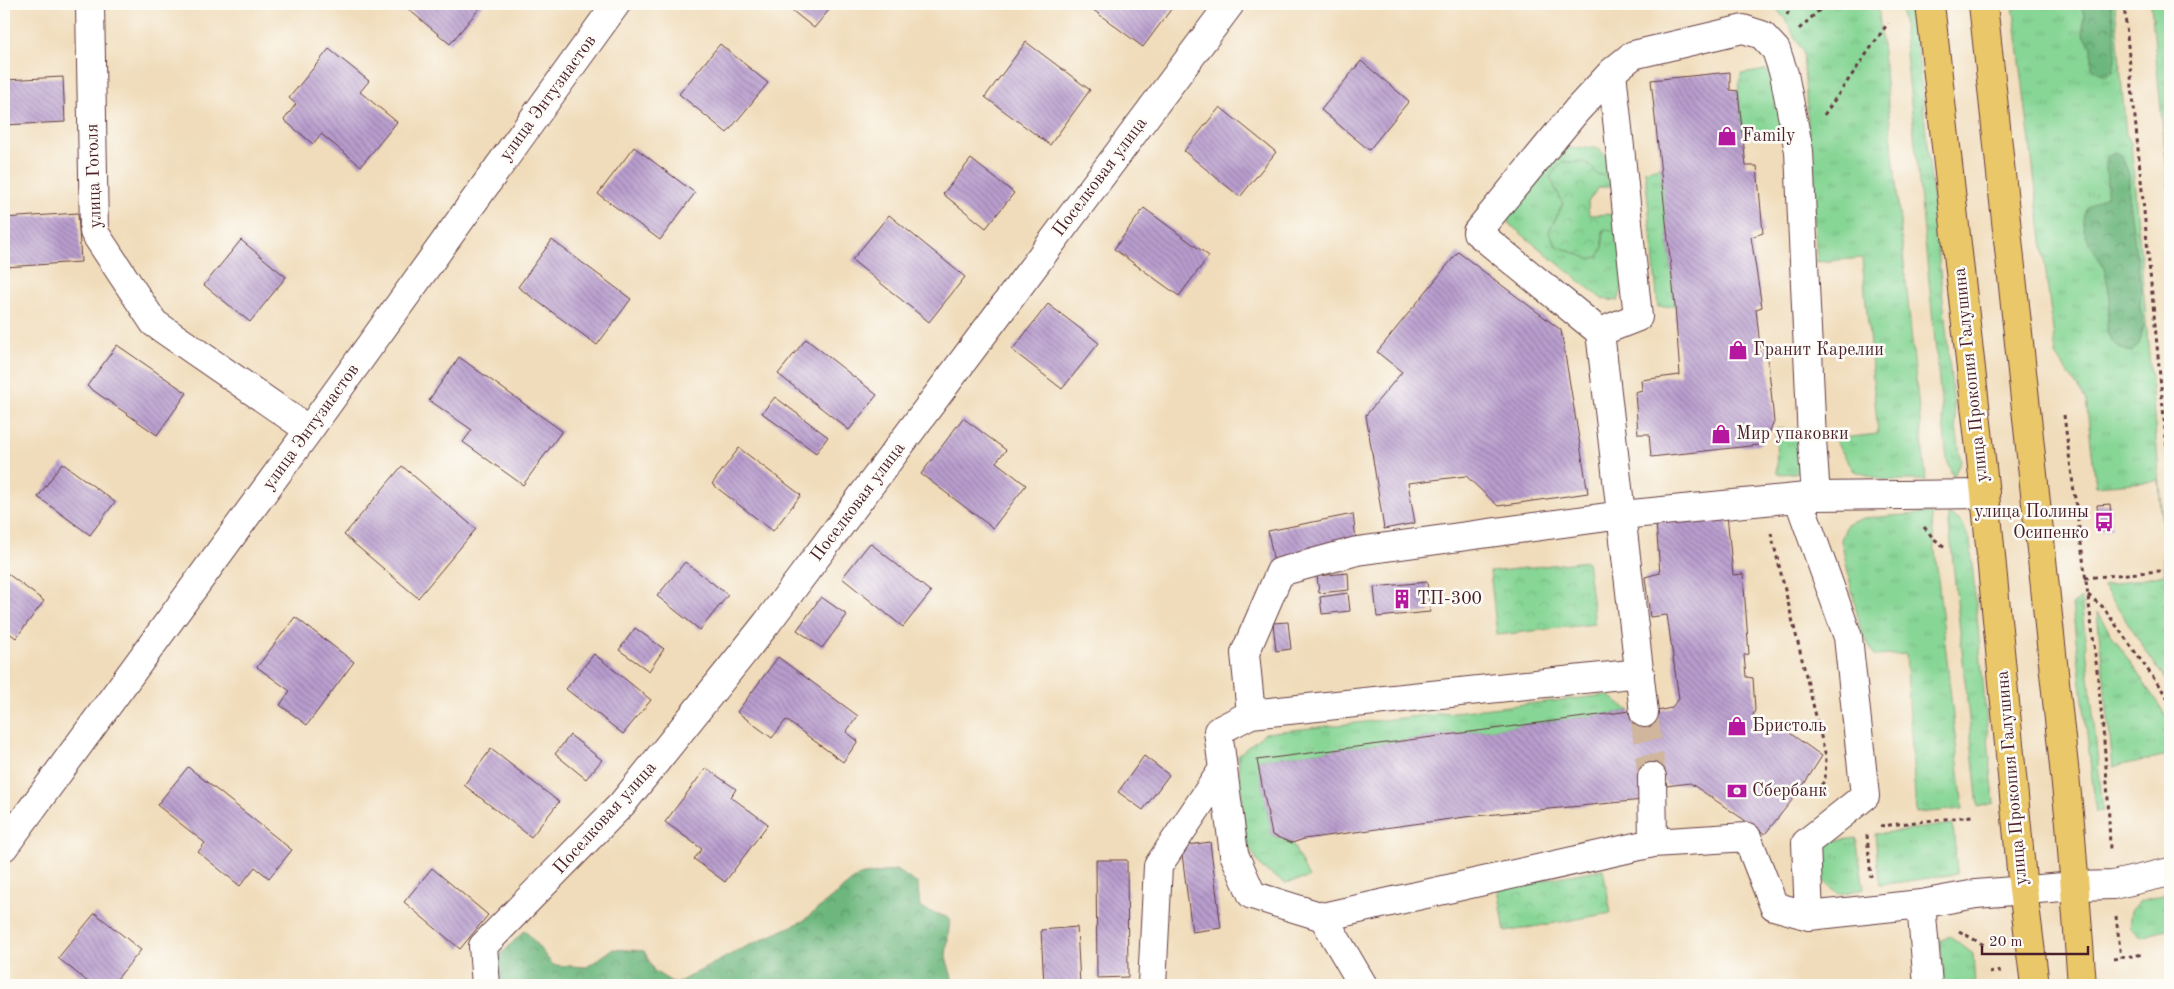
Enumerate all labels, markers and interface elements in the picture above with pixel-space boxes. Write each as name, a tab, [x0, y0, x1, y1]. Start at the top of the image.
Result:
street label: улица Энтузиастов	[496, 32, 600, 164]
street label: Поселковая улица	[1049, 114, 1151, 240]
street label: улица Гоголя	[83, 123, 105, 229]
shop icon: Family	[1716, 125, 1738, 147]
place label: Family	[1742, 127, 1796, 145]
street label: улица Прокопия Галушина	[1951, 267, 1991, 483]
shop icon: Гранит Карелии	[1727, 339, 1749, 361]
place label: Гранит Карелии	[1753, 341, 1884, 359]
street label: улица Энтузиастов	[259, 361, 363, 493]
shop icon: Мир упаковки	[1710, 423, 1732, 445]
place label: Мир упаковки	[1736, 425, 1849, 443]
street label: Поселковая улица	[807, 439, 909, 565]
place label: улица Полины Осипенко	[1974, 503, 2089, 542]
bus stop icon: улица Полины Осипенко	[2093, 511, 2115, 533]
building icon: ТП-300	[1391, 588, 1413, 610]
place label: ТП-300	[1417, 590, 1482, 608]
street label: улица Прокопия Галушина	[1994, 670, 2030, 886]
shop icon: Бристоль	[1726, 715, 1748, 737]
place label: Бристоль	[1752, 717, 1826, 735]
street label: Поселковая улица	[550, 758, 660, 878]
bank icon: Сбербанк	[1726, 780, 1748, 802]
place label: Сбербанк	[1752, 782, 1827, 800]
scale bar	[1982, 924, 2088, 956]
text: 20 m	[1989, 935, 2023, 950]

